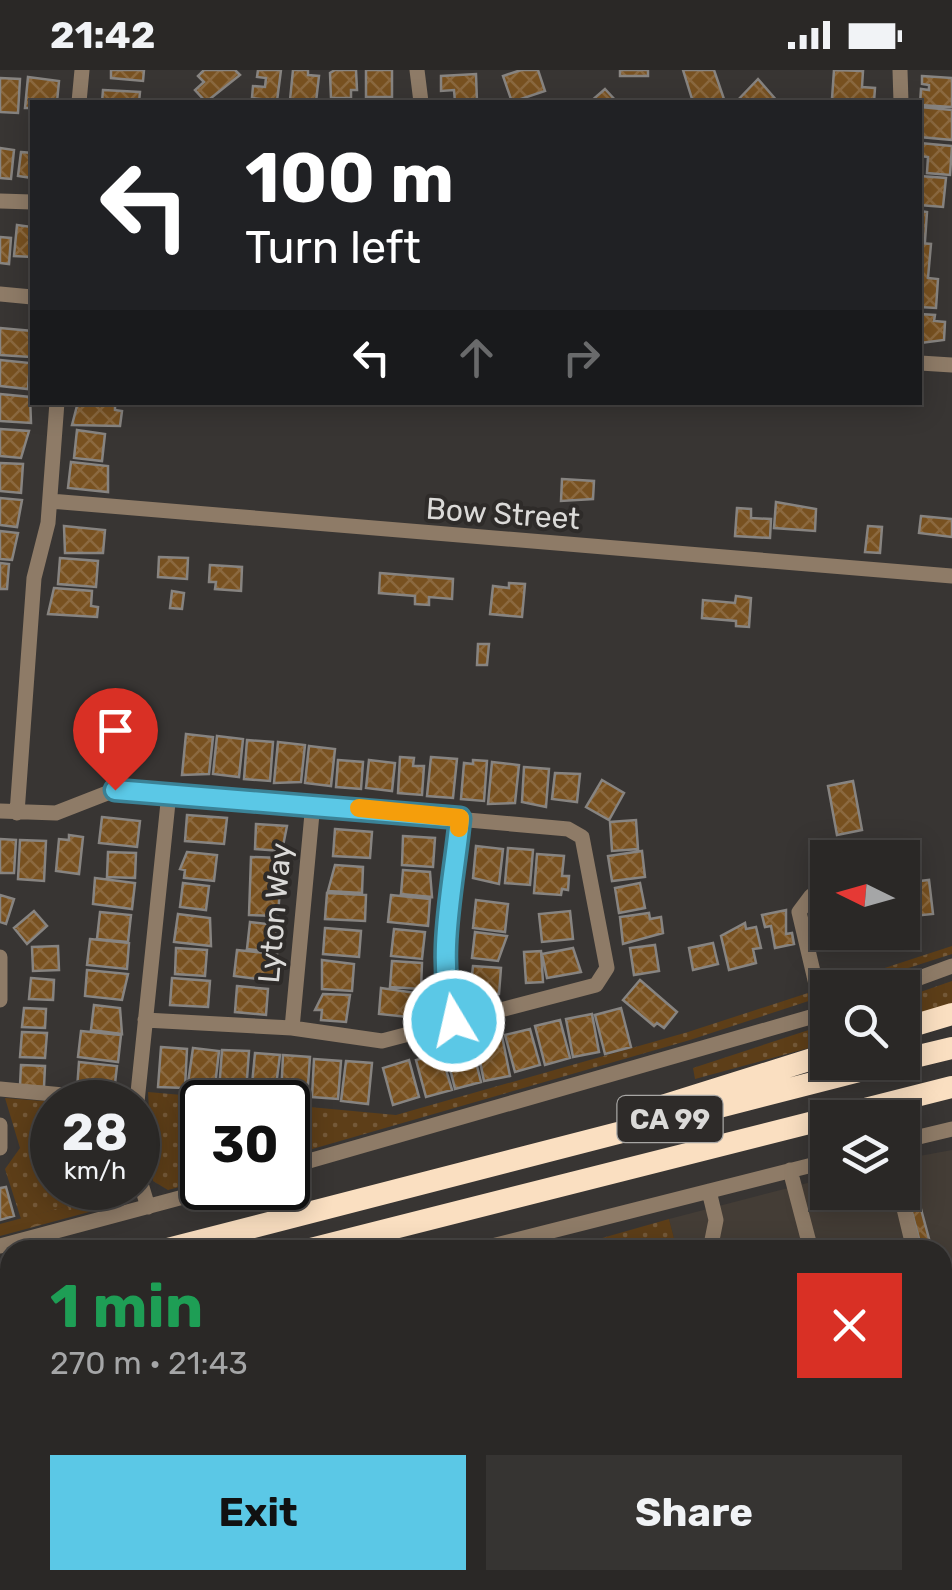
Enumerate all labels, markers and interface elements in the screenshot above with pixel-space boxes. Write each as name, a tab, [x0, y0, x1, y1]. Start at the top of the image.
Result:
text: 21:42	[50, 12, 155, 58]
text: 100 m	[245, 137, 454, 220]
icon: left	[80, 140, 210, 270]
text: Turn left	[245, 221, 421, 274]
icon: left	[344, 330, 399, 385]
icon: ahead	[449, 330, 504, 385]
icon: right	[554, 330, 609, 385]
street label: Bow Street	[425, 491, 581, 537]
pin	[73, 688, 158, 791]
icon: arrive	[88, 703, 143, 758]
north arrow	[810, 840, 920, 950]
map controls	[810, 840, 920, 1210]
street label: Lyton Way	[251, 841, 299, 985]
position arrow	[402, 969, 506, 1073]
button: search	[810, 970, 920, 1080]
speed limit sign: 30	[180, 1080, 310, 1210]
road number: CA 99	[618, 1096, 722, 1142]
button: layers	[810, 1100, 920, 1210]
text: 28	[62, 1103, 128, 1163]
text: km/h	[64, 1156, 126, 1185]
text: 1 min	[50, 1271, 203, 1342]
button: close	[797, 1273, 902, 1378]
text: 270 m · 21:43	[50, 1344, 248, 1382]
button: Exit	[50, 1455, 466, 1570]
button: Share	[486, 1455, 902, 1570]

